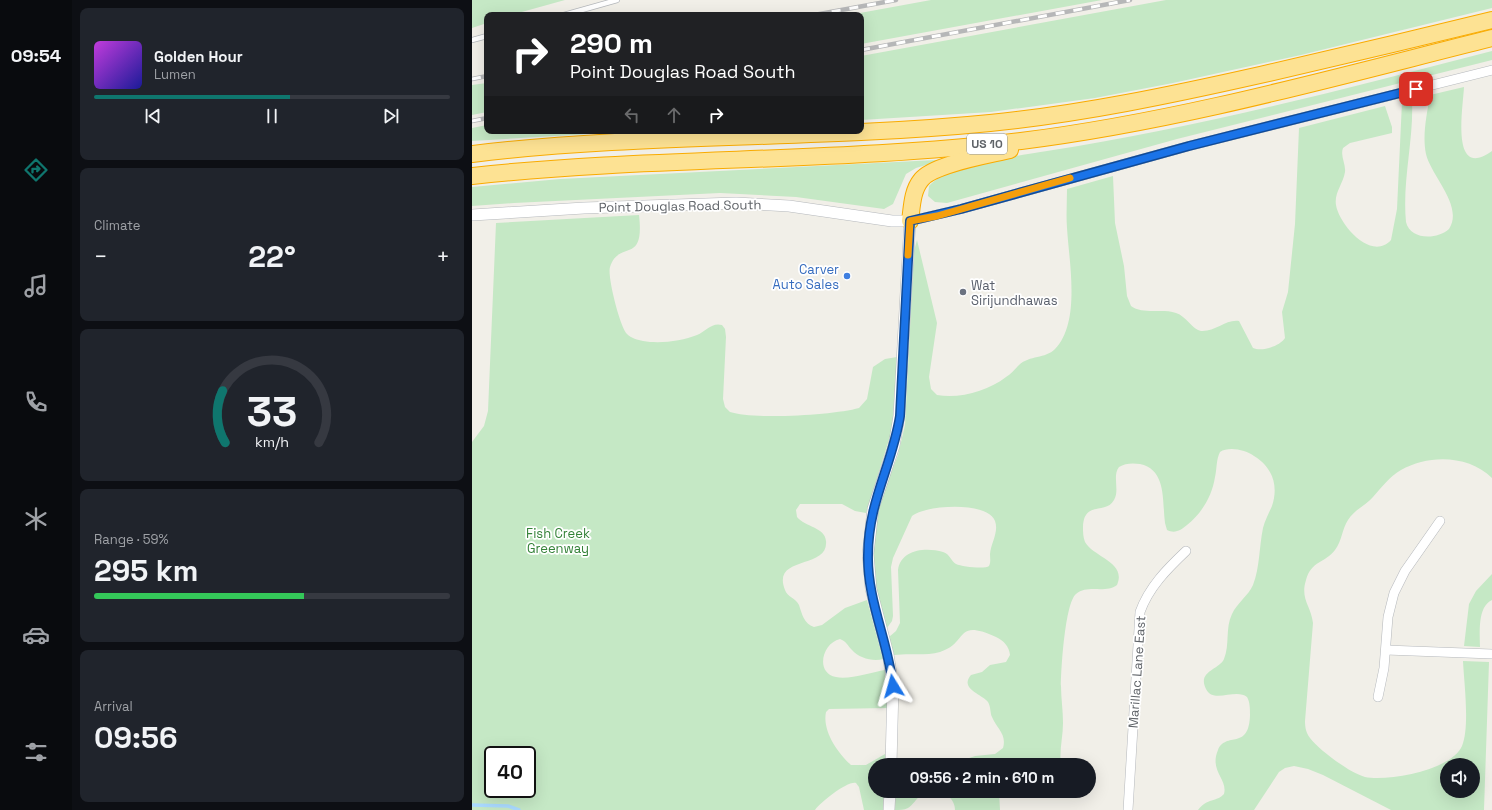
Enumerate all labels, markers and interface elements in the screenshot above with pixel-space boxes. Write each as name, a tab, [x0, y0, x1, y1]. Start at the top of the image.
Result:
text: 290 m	[570, 25, 653, 61]
icon: right	[504, 28, 556, 80]
text: 09:54	[11, 44, 61, 67]
text: Golden Hour	[154, 47, 243, 66]
text: Point Douglas Road South	[570, 60, 795, 83]
text: Lumen	[154, 66, 196, 83]
pin	[1399, 72, 1433, 106]
icon: arrive	[1405, 78, 1427, 100]
icon: left	[621, 104, 643, 126]
icon: ahead	[663, 104, 685, 126]
icon: right	[705, 104, 727, 126]
icon: previous	[142, 105, 164, 127]
icon: pause	[261, 105, 283, 127]
icon: next	[380, 105, 402, 127]
road number: US 10	[967, 134, 1007, 154]
icon: directions	[22, 156, 50, 184]
street label: Point Douglas Road South	[598, 196, 762, 216]
text: Climate	[94, 217, 140, 234]
text: 22°	[248, 237, 296, 276]
text: −	[94, 242, 108, 270]
text: +	[436, 242, 450, 270]
place label: Carver Auto Sales	[773, 261, 839, 293]
marker: Carver Auto Sales	[842, 271, 852, 281]
icon: music	[22, 272, 50, 300]
place label: Wat Sirijundhawas	[971, 277, 1058, 309]
marker: Wat Sirijundhawas	[958, 287, 968, 297]
text: 33	[247, 385, 297, 438]
icon: phone	[22, 388, 50, 416]
text: km/h	[255, 433, 289, 451]
icon: climate	[22, 505, 50, 533]
park label: Fish Creek Greenway	[526, 525, 590, 557]
text: Range · 59%	[94, 531, 169, 548]
text: 295 km	[94, 551, 198, 590]
street label: Marillac Lane East	[1125, 615, 1149, 729]
icon: car	[22, 621, 50, 649]
position arrow	[872, 665, 914, 707]
text: Arrival	[94, 698, 133, 715]
text: 09:56	[94, 718, 177, 757]
icon: filters	[22, 738, 50, 766]
speed limit sign: 40	[484, 746, 536, 798]
map controls	[1440, 758, 1480, 798]
button: sound	[1440, 758, 1480, 798]
text: 09:56 · 2 min · 610 m	[910, 768, 1054, 787]

